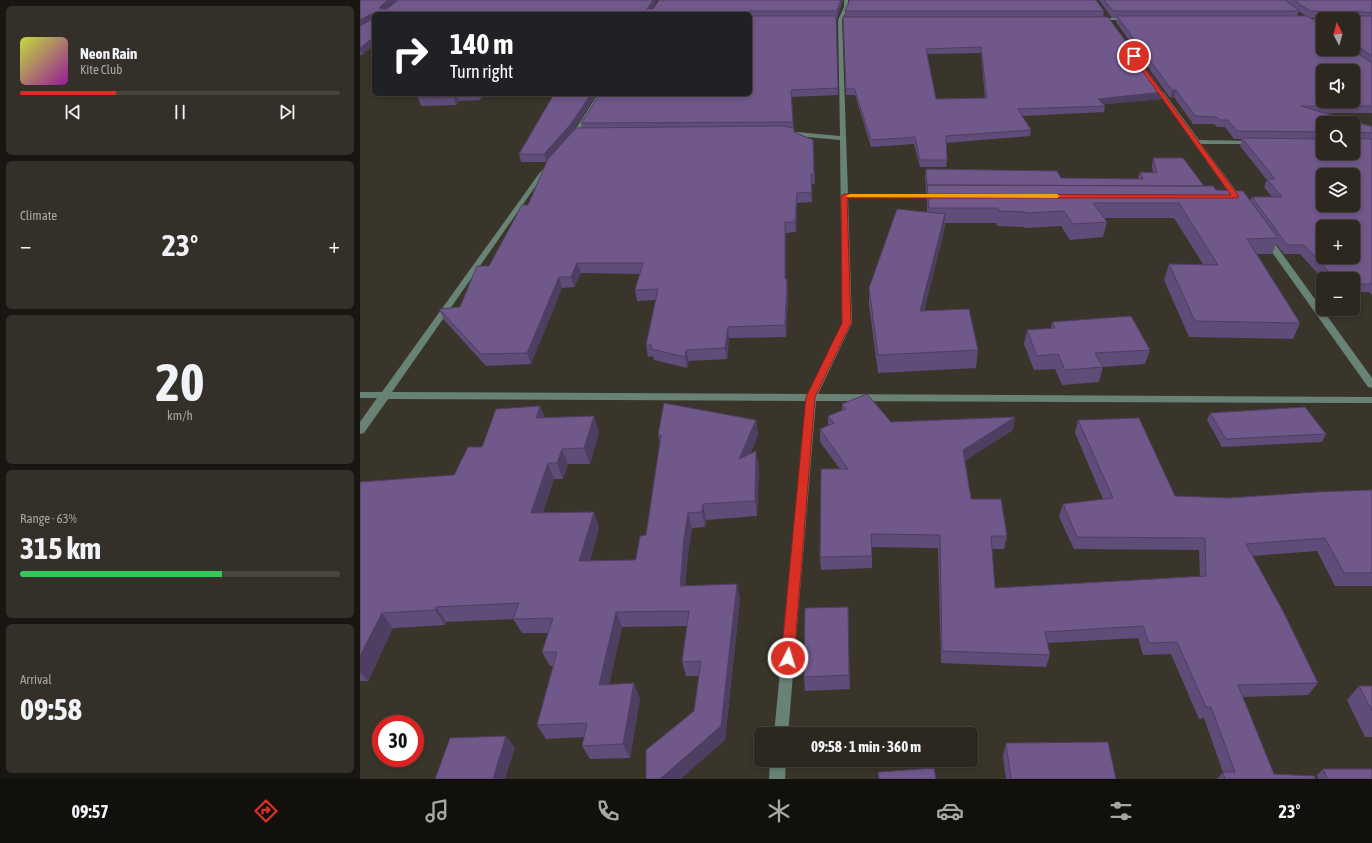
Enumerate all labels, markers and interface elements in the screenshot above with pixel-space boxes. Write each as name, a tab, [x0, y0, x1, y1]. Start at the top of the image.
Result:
north arrow	[1316, 12, 1360, 56]
map controls	[1316, 12, 1360, 316]
icon: right	[384, 28, 436, 80]
text: 140 m	[450, 28, 513, 60]
pin	[1117, 39, 1151, 73]
text: Neon Rain	[80, 45, 137, 62]
icon: arrive	[1123, 45, 1145, 67]
text: Turn right	[450, 61, 513, 82]
text: Kite Club	[80, 62, 122, 77]
button: sound	[1316, 64, 1360, 108]
icon: previous	[62, 101, 84, 123]
icon: pause	[169, 101, 191, 123]
icon: next	[276, 101, 298, 123]
button: search	[1316, 116, 1360, 160]
button: layers	[1316, 168, 1360, 212]
text: Climate	[20, 208, 57, 223]
button: +	[1316, 220, 1360, 264]
text: 23°	[162, 228, 198, 262]
text: −	[20, 232, 31, 258]
text: +	[329, 232, 340, 258]
button: −	[1316, 272, 1360, 316]
text: 20	[156, 352, 204, 412]
text: km/h	[167, 408, 193, 423]
text: Range · 63%	[20, 511, 77, 526]
text: 315 km	[20, 531, 101, 565]
position arrow	[767, 637, 809, 679]
text: Arrival	[20, 672, 52, 687]
text: 09:58	[20, 692, 82, 726]
speed limit sign: 30	[372, 715, 424, 767]
text: 09:58 · 1 min · 360 m	[811, 738, 921, 755]
icon: directions	[252, 797, 280, 825]
icon: music	[423, 797, 451, 825]
icon: phone	[594, 797, 622, 825]
icon: climate	[765, 797, 793, 825]
icon: car	[936, 797, 964, 825]
icon: filters	[1107, 797, 1135, 825]
text: 09:57	[72, 801, 109, 822]
text: 23°	[1278, 801, 1300, 822]

